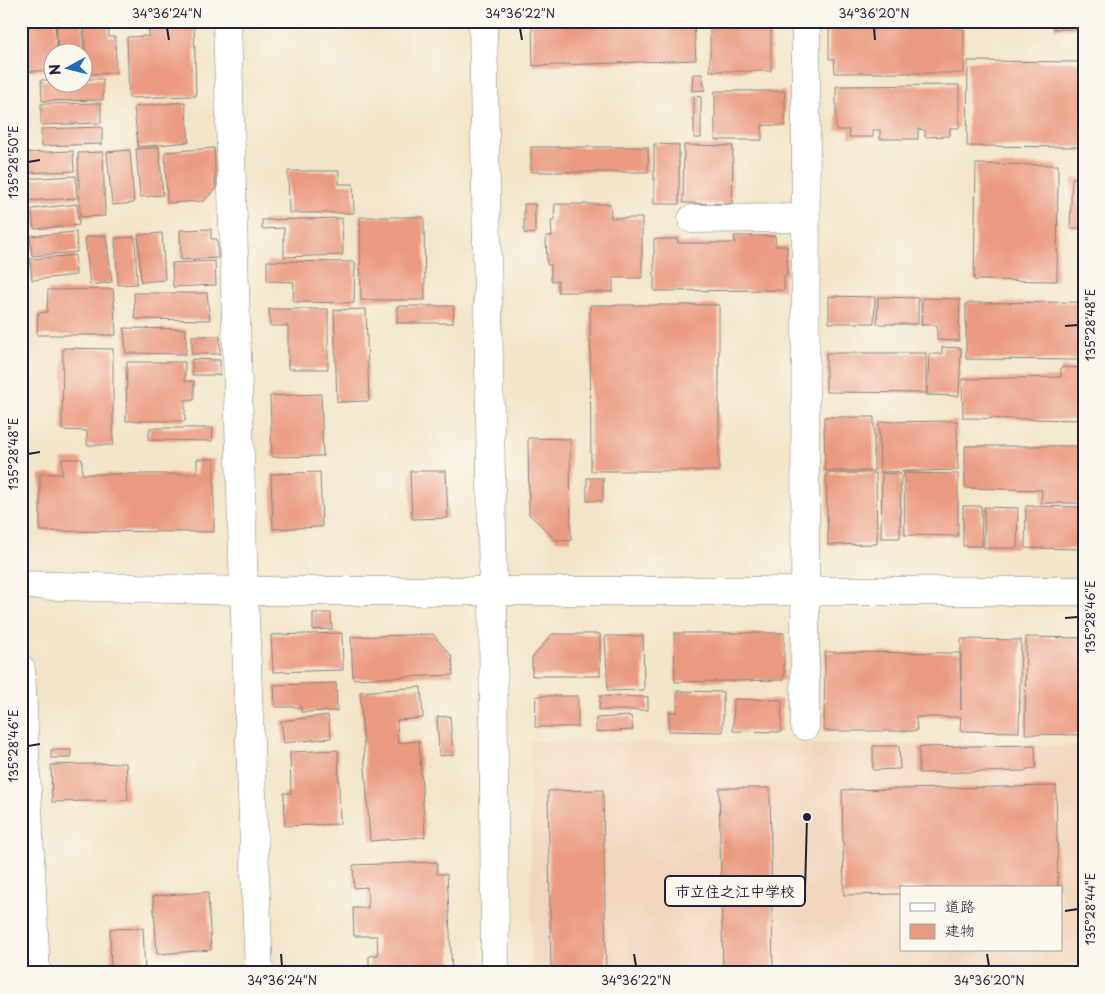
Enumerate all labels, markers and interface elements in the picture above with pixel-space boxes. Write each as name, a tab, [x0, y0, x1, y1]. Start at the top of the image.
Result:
text: 34°36'24"N	[132, 4, 202, 22]
text: 34°36'22"N	[485, 4, 555, 22]
text: 34°36'20"N	[838, 4, 910, 22]
north arrow	[42, 42, 92, 92]
text: N	[44, 63, 66, 76]
text: 135°28'50"E	[4, 125, 22, 199]
text: 135°28'48"E	[1081, 289, 1099, 361]
text: 135°28'48"E	[4, 418, 22, 490]
text: 135°28'46"E	[1081, 580, 1099, 654]
text: 135°28'46"E	[4, 709, 22, 783]
text: 135°28'44"E	[1081, 873, 1099, 945]
callout: 市立住之江中学校	[665, 876, 805, 906]
text: 市立住之江中学校	[675, 879, 795, 902]
legend	[900, 886, 1062, 952]
text: 道路	[945, 894, 975, 917]
text: 建物	[945, 918, 975, 941]
text: 34°36'24"N	[247, 971, 317, 989]
text: 34°36'22"N	[601, 971, 671, 989]
text: 34°36'20"N	[953, 971, 1025, 989]

